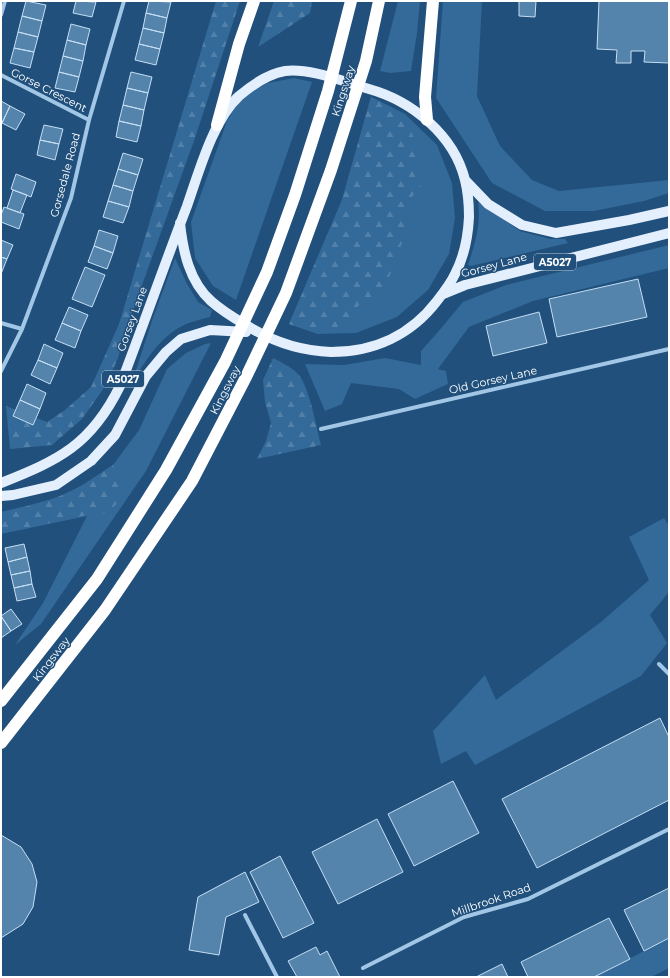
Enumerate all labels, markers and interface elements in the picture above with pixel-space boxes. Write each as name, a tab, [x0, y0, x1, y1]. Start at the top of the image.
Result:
street label: Kingsway	[328, 64, 358, 118]
street label: Gorse Crescent	[9, 65, 90, 115]
street label: Gorsedale Road	[47, 131, 83, 219]
street label: Gorsey Lane	[460, 249, 529, 281]
road number: A5027	[534, 254, 576, 270]
street label: Gorsey Lane	[114, 285, 150, 353]
street label: Kingsway	[207, 363, 243, 417]
street label: Old Gorsey Lane	[448, 363, 539, 397]
road number: A5027	[102, 371, 144, 387]
street label: Kingsway	[29, 634, 73, 684]
street label: Millbrook Road	[449, 880, 533, 920]

